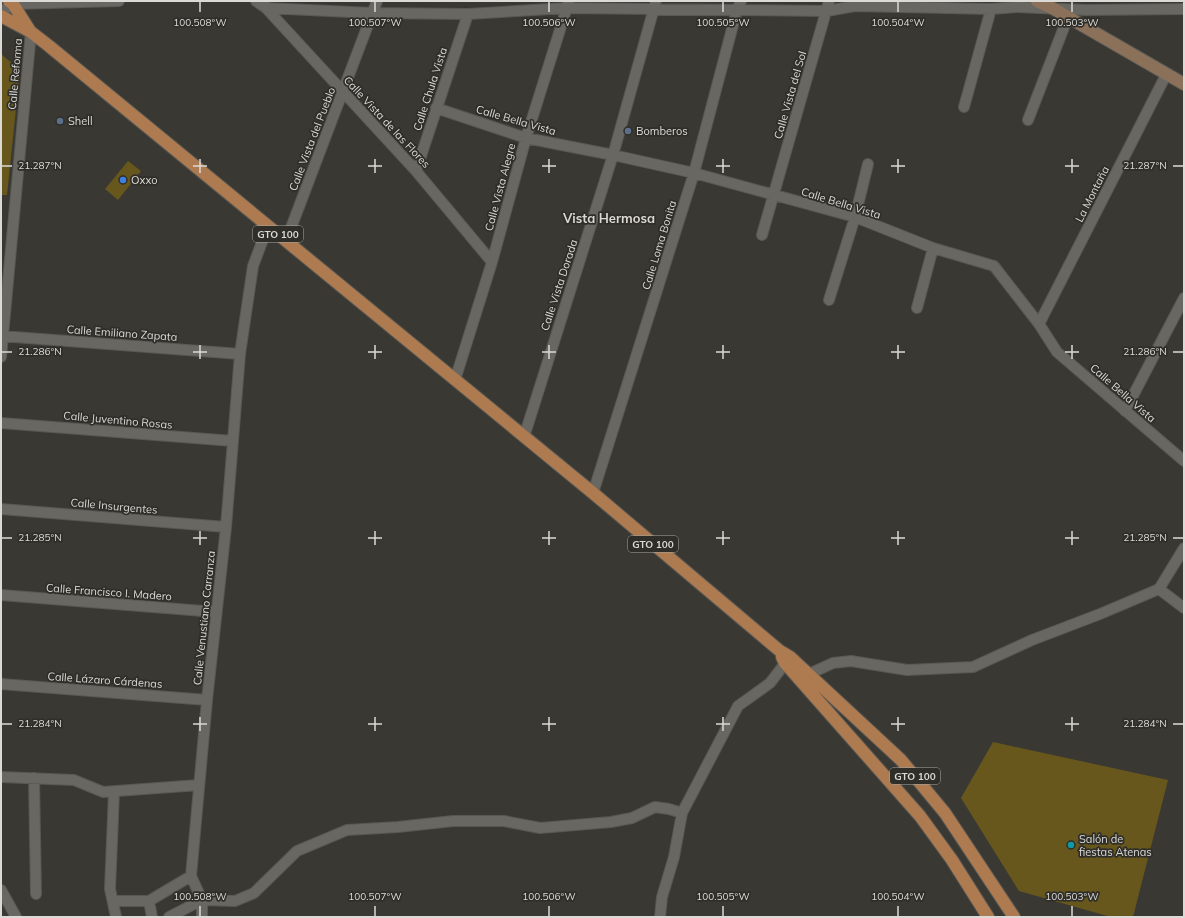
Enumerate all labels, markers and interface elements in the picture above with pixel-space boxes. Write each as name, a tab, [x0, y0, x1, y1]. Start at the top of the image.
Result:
text: 100.508°W	[173, 16, 227, 29]
text: 100.507°W	[348, 16, 402, 29]
text: 100.506°W	[522, 16, 576, 29]
text: 100.505°W	[696, 16, 750, 29]
text: 100.504°W	[871, 16, 925, 29]
text: 100.503°W	[1045, 16, 1099, 29]
street label: Calle Reforma	[5, 38, 25, 110]
street label: Calle Chula Vista	[410, 46, 450, 132]
street label: Calle Vista del Sol	[771, 49, 809, 141]
street label: Calle Vista de las Flores	[341, 73, 433, 171]
street label: Calle Vista del Pueblo	[286, 85, 338, 193]
street label: Calle Bella Vista	[474, 102, 558, 138]
place label: Shell	[68, 114, 93, 128]
marker: Shell	[55, 116, 65, 126]
place label: Bomberos	[636, 124, 688, 138]
marker: Bomberos	[623, 126, 633, 136]
street label: Calle Vista Alegre	[482, 142, 518, 232]
text: 21.287°N	[18, 159, 62, 172]
text: 21.287°N	[1123, 159, 1167, 172]
street label: La Montaña	[1072, 164, 1112, 224]
place label: Oxxo	[131, 173, 157, 187]
marker: Oxxo	[118, 175, 128, 185]
street label: Calle Bella Vista	[800, 184, 882, 222]
street label: Calle Loma Bonita	[639, 199, 679, 291]
district label: Vista Hermosa	[562, 210, 655, 226]
road number: GTO 100	[253, 226, 303, 242]
street label: Calle Vista Dorada	[538, 238, 580, 332]
street label: Calle Emiliano Zapata	[66, 322, 178, 344]
text: 21.286°N	[18, 345, 62, 358]
text: 21.286°N	[1123, 345, 1167, 358]
street label: Calle Bella Vista	[1087, 361, 1159, 425]
street label: Calle Juventino Rosas	[63, 408, 173, 432]
street label: Calle Insurgentes	[70, 495, 158, 517]
text: 21.285°N	[18, 531, 62, 544]
text: 21.285°N	[1123, 531, 1167, 544]
road number: GTO 100	[628, 536, 678, 552]
street label: Calle Venustiano Carranza	[190, 550, 218, 686]
street label: Calle Francisco I. Madero	[46, 581, 172, 603]
street label: Calle Lázaro Cárdenas	[47, 669, 163, 691]
text: 21.284°N	[18, 717, 62, 730]
text: 21.284°N	[1123, 717, 1167, 730]
road number: GTO 100	[890, 768, 940, 784]
place label: Salón de fiestas Atenas	[1079, 832, 1152, 859]
marker: Salón de fiestas Atenas	[1066, 840, 1076, 850]
text: 100.508°W	[173, 890, 227, 903]
text: 100.507°W	[348, 890, 402, 903]
text: 100.506°W	[522, 890, 576, 903]
text: 100.505°W	[696, 890, 750, 903]
text: 100.504°W	[871, 890, 925, 903]
text: 100.503°W	[1045, 890, 1099, 903]

